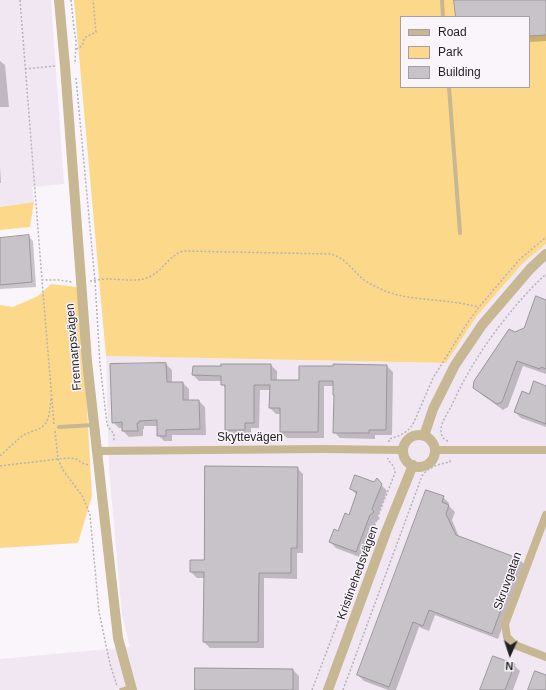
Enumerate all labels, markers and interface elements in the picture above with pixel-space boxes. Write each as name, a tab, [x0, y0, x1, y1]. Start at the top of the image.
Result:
legend	[400, 16, 530, 88]
text: Road	[438, 25, 467, 39]
text: Park	[438, 45, 463, 59]
text: Building	[438, 65, 481, 79]
street label: Frennarpsvägen	[63, 303, 85, 391]
street label: Skyttevägen	[217, 431, 283, 445]
street label: Kristinehedsvägen	[334, 524, 382, 622]
street label: Skruvgatan	[491, 550, 525, 612]
north arrow	[490, 634, 530, 674]
text: N	[505, 660, 514, 672]

